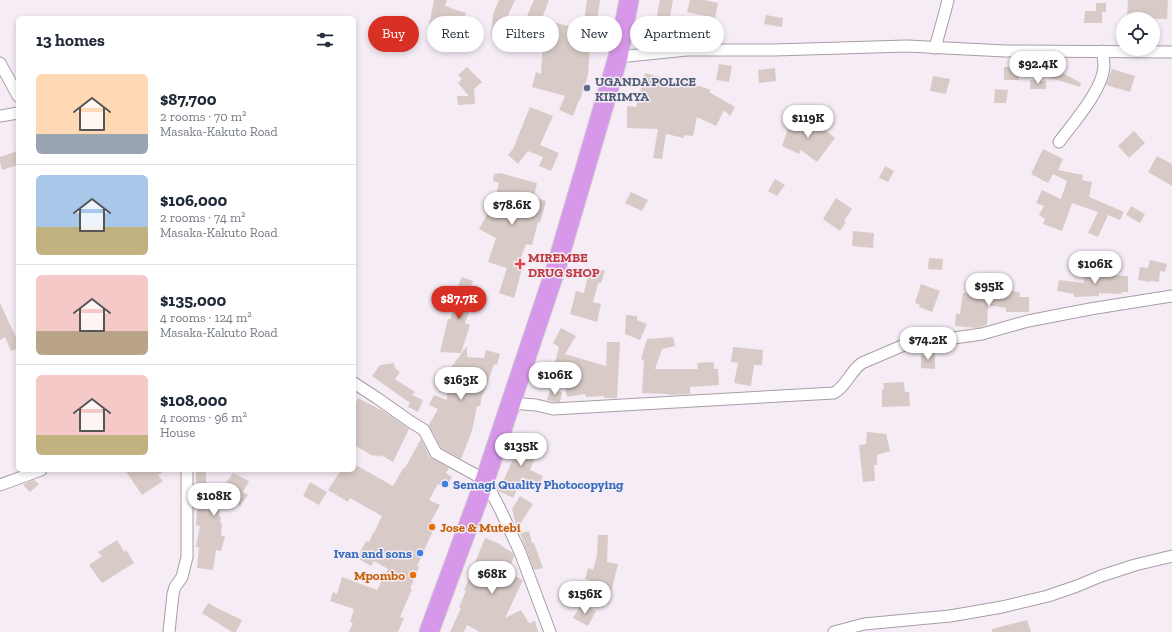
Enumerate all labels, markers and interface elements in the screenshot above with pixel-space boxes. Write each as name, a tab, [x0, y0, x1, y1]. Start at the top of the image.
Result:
map controls	[1116, 12, 1160, 56]
button: locate	[1116, 12, 1160, 56]
chip: Buy	[368, 16, 419, 52]
chip: Rent	[427, 16, 484, 52]
chip: Filters	[492, 16, 559, 52]
chip: New	[567, 16, 622, 52]
chip: Apartment	[630, 16, 724, 52]
icon: filters	[314, 29, 336, 51]
text: 13 homes	[36, 30, 105, 50]
pin: $92.4K	[1005, 51, 1071, 85]
text: $92.4K	[1018, 56, 1058, 71]
place label: UGANDA POLICE KIRIMYA	[595, 74, 696, 104]
marker: UGANDA POLICE KIRIMYA	[582, 83, 592, 93]
text: $87,700	[160, 89, 217, 109]
icon: home	[68, 90, 116, 138]
pin: $119K	[780, 105, 836, 139]
text: 2 rooms · 70 m²	[160, 109, 246, 124]
text: $119K	[792, 110, 824, 125]
text: Masaka-Kakuto Road	[160, 124, 278, 139]
text: $106,000	[160, 190, 227, 210]
icon: home	[68, 191, 116, 239]
pin: $78.6K	[479, 192, 545, 226]
text: $78.6K	[493, 197, 531, 212]
text: 2 rooms · 74 m²	[160, 210, 246, 225]
text: Masaka-Kakuto Road	[160, 225, 278, 240]
place label: MIREMBE DRUG SHOP	[528, 250, 600, 280]
pin: $106K	[1067, 251, 1123, 285]
text: $106K	[1078, 256, 1112, 271]
marker: MIREMBE DRUG SHOP	[515, 259, 525, 269]
pin: $95K	[965, 273, 1013, 307]
text: $95K	[975, 278, 1003, 293]
pin: $87.7K	[426, 286, 492, 320]
text: $135,000	[160, 290, 226, 310]
icon: home	[68, 291, 116, 339]
text: $87.7K	[440, 291, 478, 306]
text: 4 rooms · 124 m²	[160, 310, 252, 325]
text: Masaka-Kakuto Road	[160, 325, 278, 340]
pin: $74.2K	[895, 327, 961, 361]
text: $74.2K	[909, 332, 947, 347]
pin: $106K	[527, 362, 583, 396]
pin: $163K	[433, 367, 489, 401]
text: $106K	[538, 367, 572, 382]
text: $163K	[444, 372, 478, 387]
text: $108,000	[160, 390, 227, 410]
icon: home	[68, 391, 116, 439]
text: 4 rooms · 96 m²	[160, 410, 247, 425]
text: House	[160, 425, 195, 440]
pin: $135K	[493, 433, 549, 467]
text: $135K	[504, 438, 538, 453]
place label: Semagi Quality Photocopying	[453, 477, 624, 492]
marker: Semagi Quality Photocopying	[440, 479, 450, 489]
pin: $108K	[186, 483, 242, 517]
text: $108K	[197, 488, 231, 503]
place label: Jose & Mutebi	[440, 520, 521, 535]
marker: Jose & Mutebi	[427, 522, 437, 532]
place label: Ivan and sons	[334, 546, 412, 561]
marker: Ivan and sons	[415, 548, 425, 558]
pin: $68K	[468, 561, 516, 595]
text: $68K	[477, 566, 507, 581]
place label: Mpombo	[354, 568, 405, 583]
marker: Mpombo	[408, 570, 418, 580]
pin: $156K	[557, 581, 613, 615]
text: $156K	[568, 586, 602, 601]

